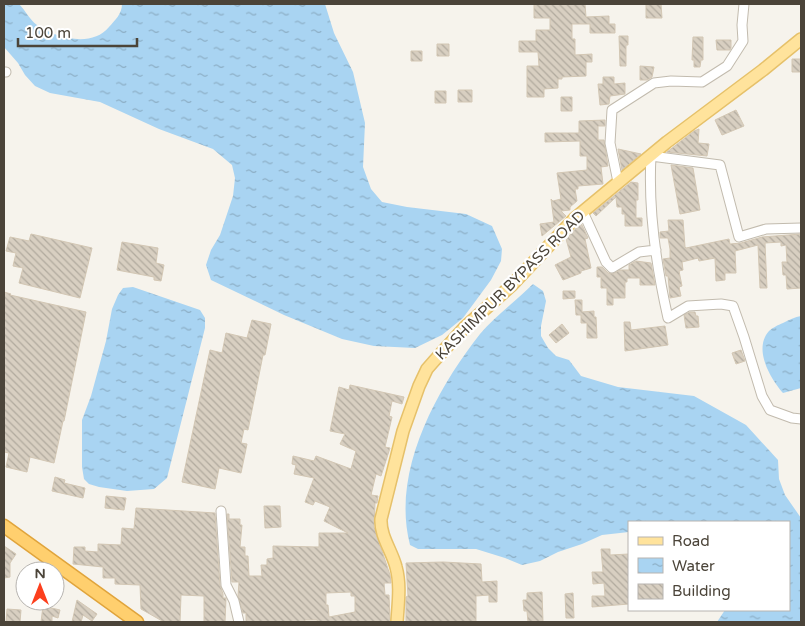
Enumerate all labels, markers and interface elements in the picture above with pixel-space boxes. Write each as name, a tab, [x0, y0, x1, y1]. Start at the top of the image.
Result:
scale bar	[18, 15, 136, 47]
text: 100 m	[25, 24, 71, 42]
street label: KASHIMPUR BYPASS ROAD	[432, 207, 588, 363]
legend	[628, 521, 790, 611]
text: Road	[672, 532, 710, 550]
text: Water	[672, 557, 715, 575]
north arrow	[15, 561, 65, 611]
text: N	[34, 565, 46, 582]
text: Building	[672, 582, 731, 600]

